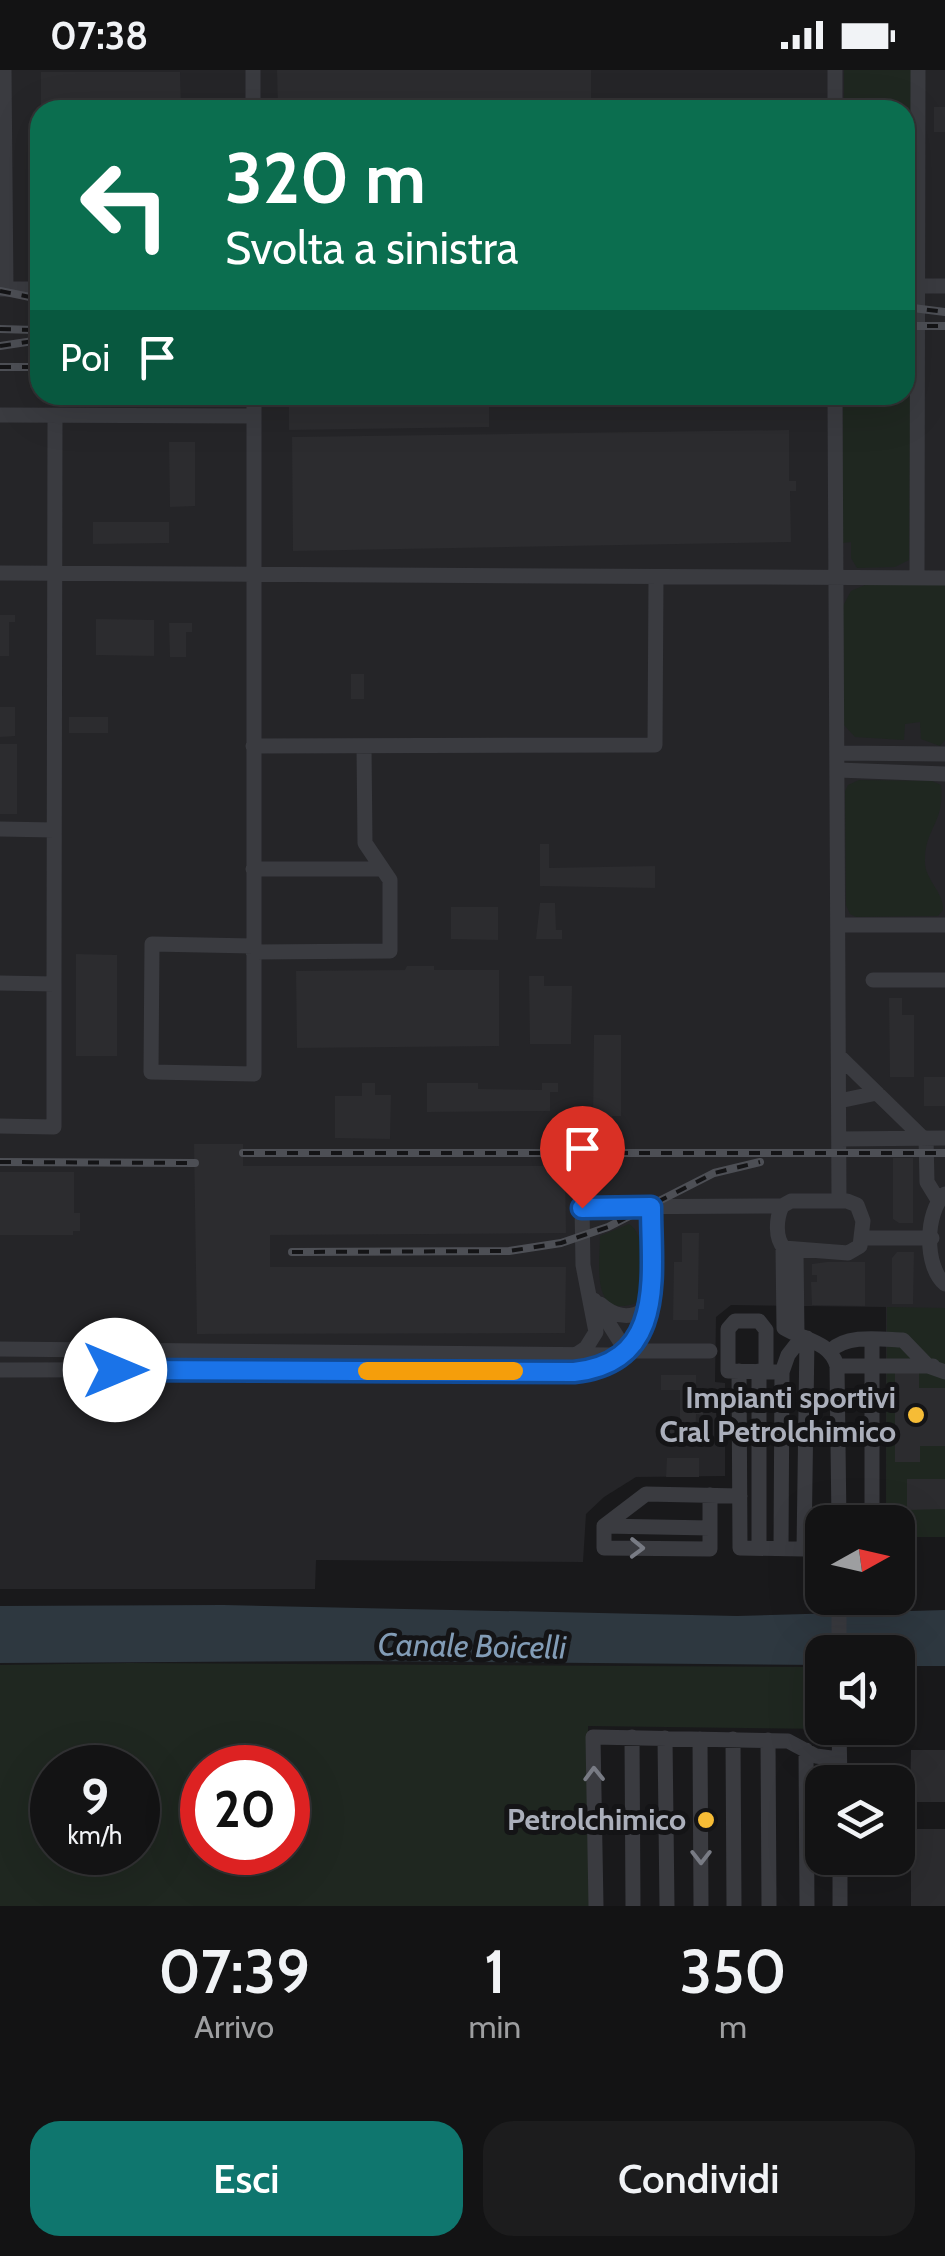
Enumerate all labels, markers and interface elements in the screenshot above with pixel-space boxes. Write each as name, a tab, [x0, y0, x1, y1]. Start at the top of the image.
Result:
text: 07:38	[50, 12, 148, 59]
text: 320 m	[225, 135, 426, 221]
icon: left	[60, 140, 190, 270]
text: Svolta a sinistra	[225, 221, 518, 275]
icon: arrive	[130, 330, 185, 385]
text: Poi	[60, 334, 110, 381]
pin	[540, 1106, 625, 1209]
icon: arrive	[555, 1121, 610, 1176]
position arrow	[63, 1318, 167, 1422]
place label: Impianti sportivi Cral Petrolchimico	[659, 1379, 896, 1450]
marker: Impianti sportivi Cral Petrolchimico	[905, 1404, 927, 1426]
north arrow	[805, 1505, 915, 1615]
map controls	[805, 1505, 915, 1875]
one-way arrow	[630, 1537, 646, 1559]
water label: Canale Boicelli	[377, 1624, 568, 1667]
button: sound	[805, 1635, 915, 1745]
speed limit sign: 20	[180, 1745, 310, 1875]
one-way arrow	[583, 1765, 605, 1780]
button: layers	[805, 1765, 915, 1875]
text: 9	[81, 1767, 109, 1828]
place label: Petrolchimico	[507, 1801, 686, 1838]
marker: Petrolchimico	[695, 1809, 717, 1831]
text: km/h	[68, 1820, 122, 1850]
one-way arrow	[690, 1850, 712, 1866]
text: 07:39	[158, 1935, 310, 2008]
text: 1	[484, 1935, 505, 2008]
text: 350	[680, 1935, 787, 2008]
text: Arrivo	[194, 2007, 274, 2046]
text: min	[469, 2007, 521, 2046]
text: m	[719, 2007, 747, 2046]
button: Esci	[30, 2121, 463, 2236]
button: Condividi	[483, 2121, 915, 2236]

